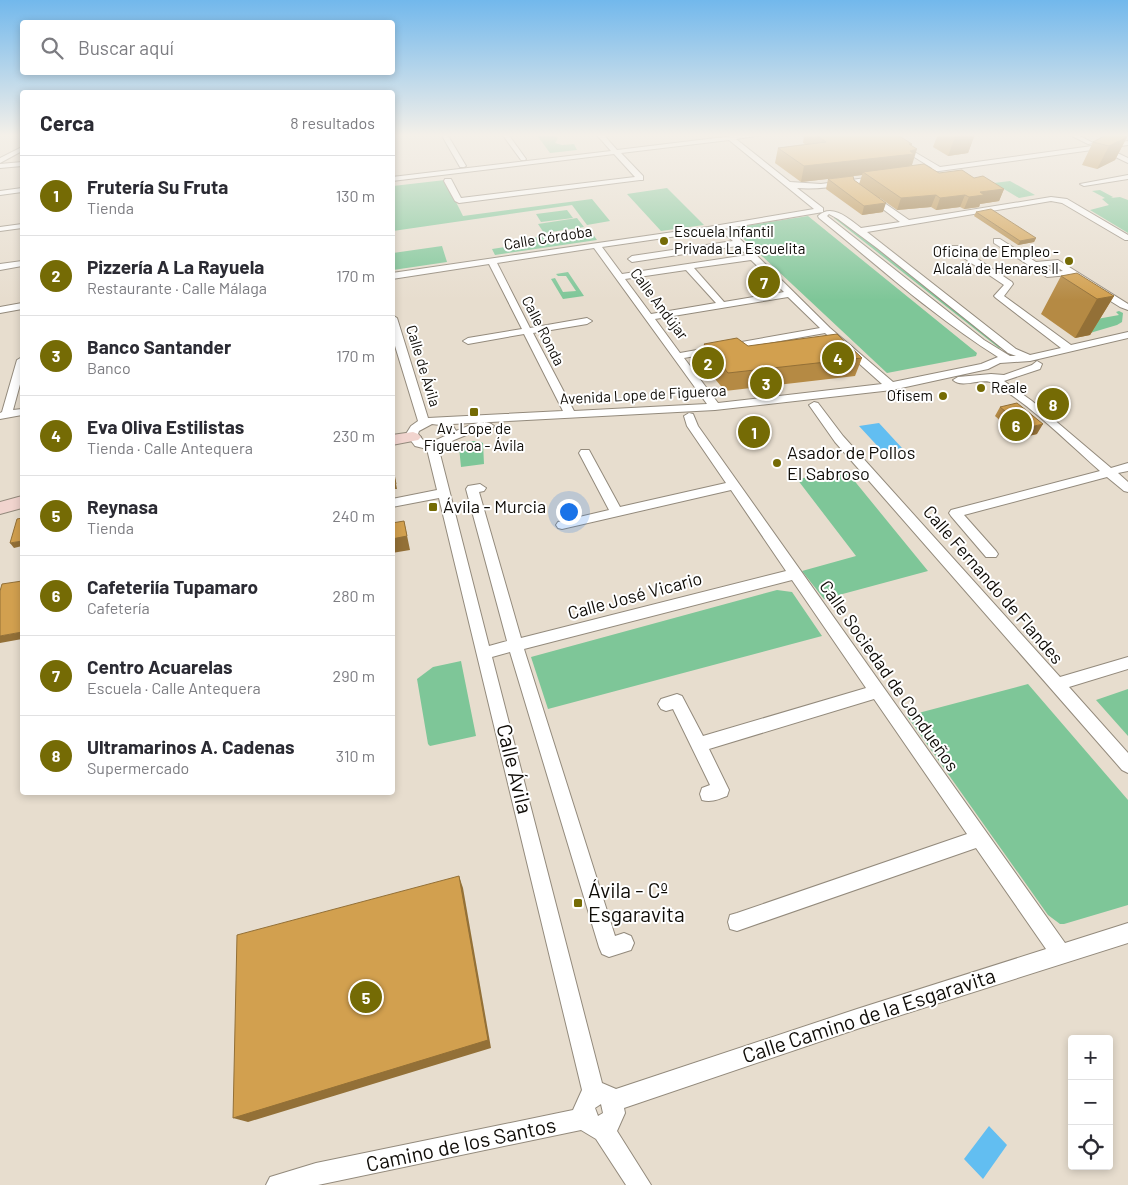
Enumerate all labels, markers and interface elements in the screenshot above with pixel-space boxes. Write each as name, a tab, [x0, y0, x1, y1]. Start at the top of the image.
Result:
search box	[20, 20, 395, 75]
icon: search	[38, 34, 66, 62]
text: Buscar aquí	[78, 36, 174, 59]
text: Cerca	[40, 110, 94, 135]
text: 8 resultados	[290, 113, 375, 132]
text: Frutería Su Fruta	[87, 175, 228, 198]
text: 1	[53, 186, 59, 205]
text: 130 m	[336, 186, 375, 205]
text: Tienda	[87, 198, 134, 217]
street label: Calle Córdoba	[502, 221, 593, 253]
place label: Escuela Infantil Privada La Escuelita	[674, 222, 805, 257]
marker: Escuela Infantil Privada La Escuelita	[658, 235, 670, 247]
place label: Oficina de Empleo - Alcalá de Henares II	[933, 242, 1059, 277]
text: Pizzería A La Rayuela	[87, 255, 264, 278]
marker: Oficina de Empleo - Alcalá de Henares II	[1063, 255, 1075, 267]
pin: 7	[748, 263, 780, 301]
street label: Calle Andújar	[627, 264, 693, 343]
text: 2	[52, 266, 60, 285]
text: 170 m	[336, 266, 375, 285]
text: Restaurante · Calle Málaga	[87, 278, 267, 297]
street label: Calle Ronda	[519, 293, 569, 368]
street label: Calle de Ávila	[403, 323, 445, 409]
text: Banco Santander	[87, 335, 231, 358]
pin: 4	[822, 339, 854, 377]
pin: 2	[692, 344, 724, 382]
text: 3	[52, 346, 60, 365]
text: 170 m	[336, 346, 375, 365]
text: Banco	[87, 358, 131, 377]
pin: 3	[750, 364, 782, 402]
place label: Reale	[991, 378, 1027, 396]
street label: Avenida Lope de Figueroa	[559, 381, 727, 407]
marker: Reale	[975, 382, 987, 394]
pin: 8	[1037, 385, 1069, 423]
place label: Ofisem	[887, 386, 933, 404]
marker: Ofisem	[937, 390, 949, 402]
marker: Av. Lope de Figueroa - Ávila	[468, 406, 480, 418]
pin: 6	[1000, 406, 1032, 444]
pin: 1	[738, 413, 770, 451]
text: Eva Oliva Estilistas	[87, 415, 244, 438]
place label: Av. Lope de Figueroa - Ávila	[424, 419, 524, 454]
text: 4	[51, 426, 61, 445]
text: 230 m	[333, 426, 375, 445]
text: Tienda · Calle Antequera	[87, 438, 253, 457]
place label: Asador de Pollos El Sabroso	[787, 441, 915, 484]
marker: Asador de Pollos El Sabroso	[771, 457, 783, 469]
text: Reynasa	[87, 495, 158, 518]
place label: Ávila - Murcia	[443, 495, 546, 517]
your location	[556, 499, 582, 525]
marker: Ávila - Murcia	[427, 501, 439, 513]
street label: Calle Fernando de Flandes	[919, 501, 1069, 668]
text: 5	[52, 506, 60, 525]
text: 240 m	[332, 506, 375, 525]
text: Tienda	[87, 518, 134, 537]
street label: Calle José Vicario	[565, 567, 704, 624]
text: Cafeteriía Tupamaro	[87, 575, 258, 598]
street label: Calle Sociedad de Condueños	[815, 576, 964, 775]
text: 6	[52, 586, 60, 605]
text: 280 m	[333, 586, 375, 605]
text: Cafetería	[87, 598, 150, 617]
text: Centro Acuarelas	[87, 655, 233, 678]
text: 7	[52, 666, 60, 685]
text: 290 m	[333, 666, 375, 685]
text: Escuela · Calle Antequera	[87, 678, 261, 697]
street label: Calle Ávila	[492, 721, 539, 816]
text: Ultramarinos A. Cadenas	[87, 735, 295, 758]
text: 8	[52, 746, 60, 765]
text: 310 m	[336, 746, 375, 765]
text: Supermercado	[87, 758, 189, 777]
place label: Ávila - Cº Esgaravita	[588, 877, 685, 926]
marker: Ávila - Cº Esgaravita	[572, 897, 584, 909]
street label: Calle Camino de la Esgaravita	[739, 962, 998, 1067]
pin: 5	[350, 978, 382, 1016]
map controls	[1068, 1035, 1113, 1170]
button: +	[1068, 1035, 1113, 1080]
button: −	[1068, 1080, 1113, 1125]
street label: Camino de los Santos	[363, 1111, 558, 1176]
button: locate	[1068, 1125, 1113, 1170]

